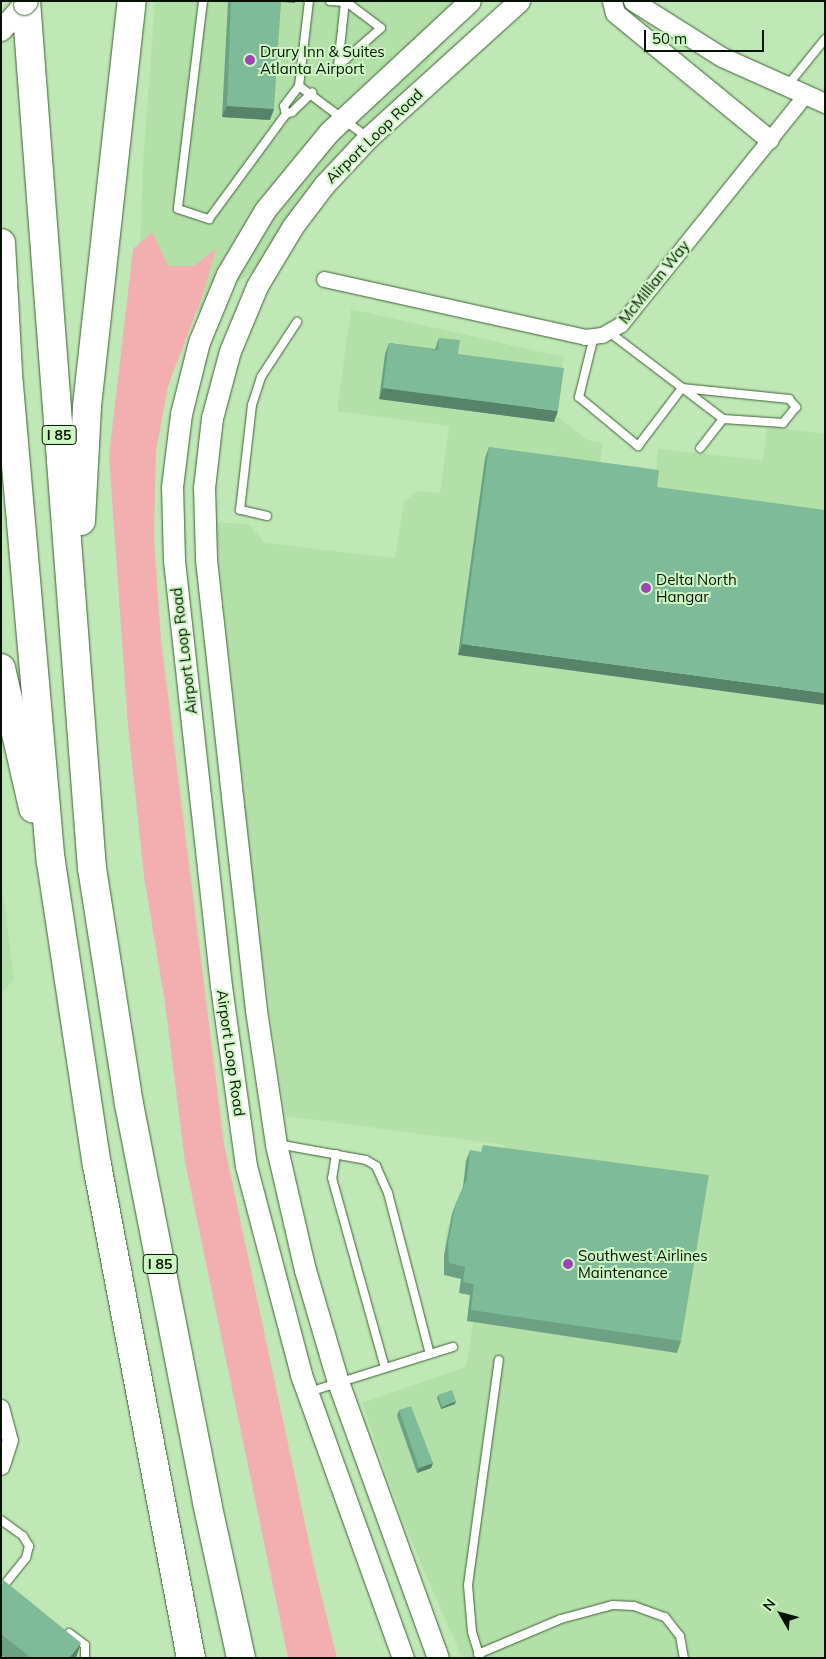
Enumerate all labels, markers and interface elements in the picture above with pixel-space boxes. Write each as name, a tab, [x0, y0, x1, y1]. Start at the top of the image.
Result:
scale bar	[646, 20, 766, 52]
text: 50 m	[652, 29, 687, 48]
place label: Drury Inn & Suites Atlanta Airport	[260, 42, 385, 77]
marker: Drury Inn & Suites Atlanta Airport	[244, 54, 256, 66]
street label: Airport Loop Road	[322, 85, 426, 187]
street label: McMillian Way	[615, 237, 693, 327]
road number: I 85	[42, 424, 76, 446]
place label: Delta North Hangar	[656, 570, 737, 605]
marker: Delta North Hangar	[640, 582, 652, 594]
street label: Airport Loop Road	[167, 587, 201, 715]
street label: Airport Loop Road	[213, 989, 249, 1117]
place label: Southwest Airlines Maintenance	[578, 1246, 708, 1281]
road number: I 85	[142, 1252, 178, 1276]
marker: Southwest Airlines Maintenance	[562, 1258, 574, 1270]
north arrow	[756, 1589, 806, 1639]
text: N	[759, 1595, 780, 1614]

